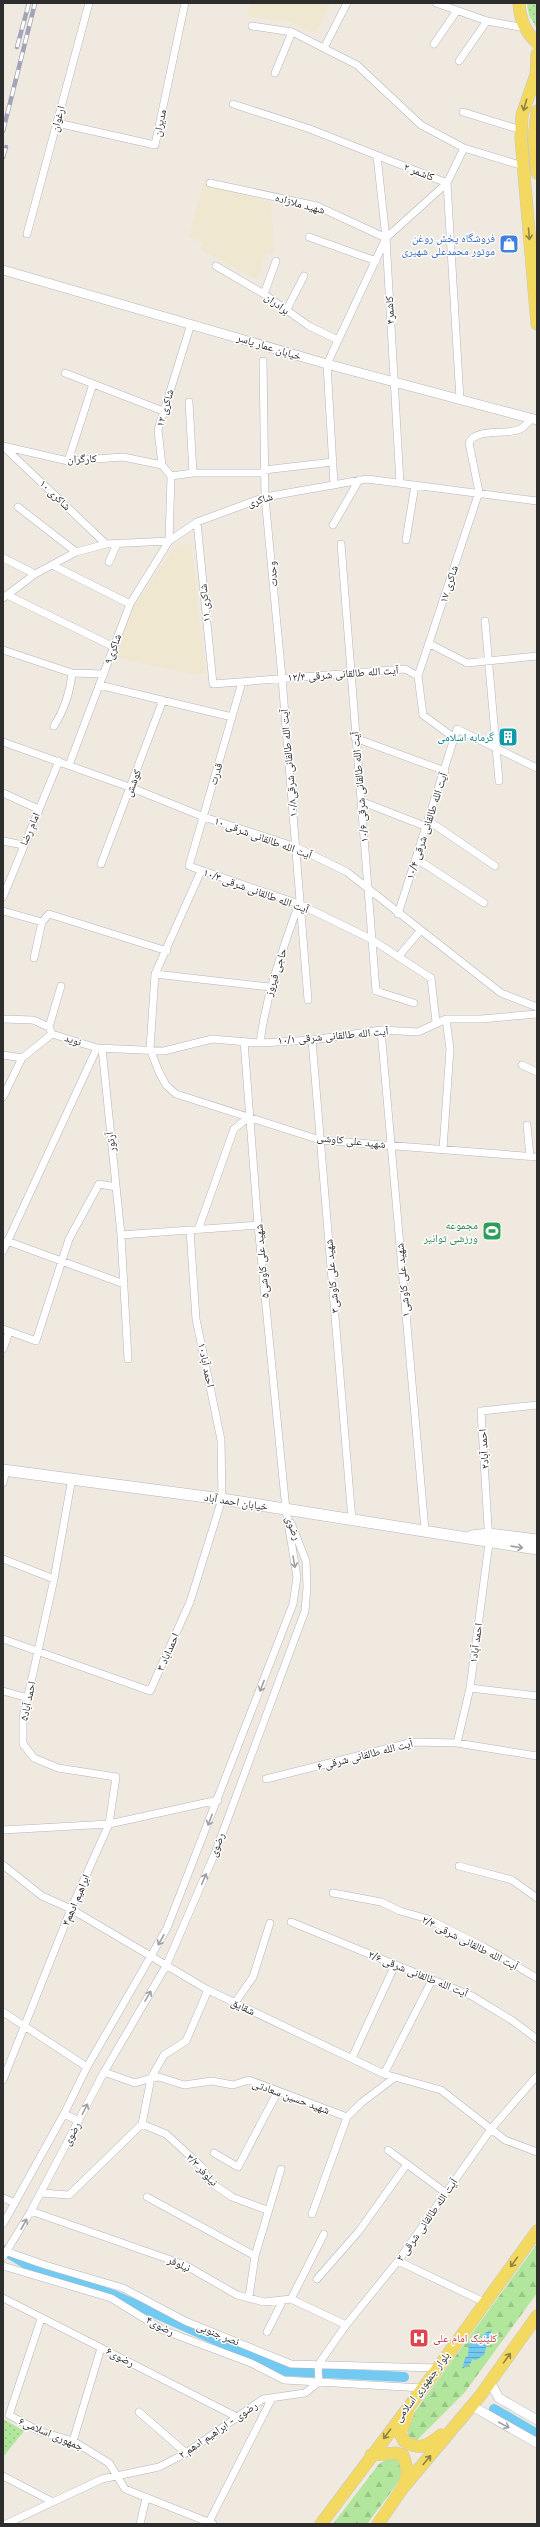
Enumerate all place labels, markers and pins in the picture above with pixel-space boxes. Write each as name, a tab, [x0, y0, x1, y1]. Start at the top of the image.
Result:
place label: فروشگاه پخش روغن موتور محمدعلی شهیری	[401, 231, 495, 259]
shop icon: فروشگاه پخش روغن موتور محمدعلی شهیری	[498, 233, 520, 255]
building icon: گرمابه اسلامی	[497, 726, 519, 748]
place label: گرمابه اسلامی	[437, 730, 494, 745]
place label: مجموعه ورزشی توانیر	[423, 1218, 478, 1246]
sports icon: مجموعه ورزشی توانیر	[481, 1220, 503, 1242]
hospital icon: کلینیک امام علی	[408, 2327, 430, 2349]
place label: کلینیک امام علی	[433, 2331, 498, 2346]

